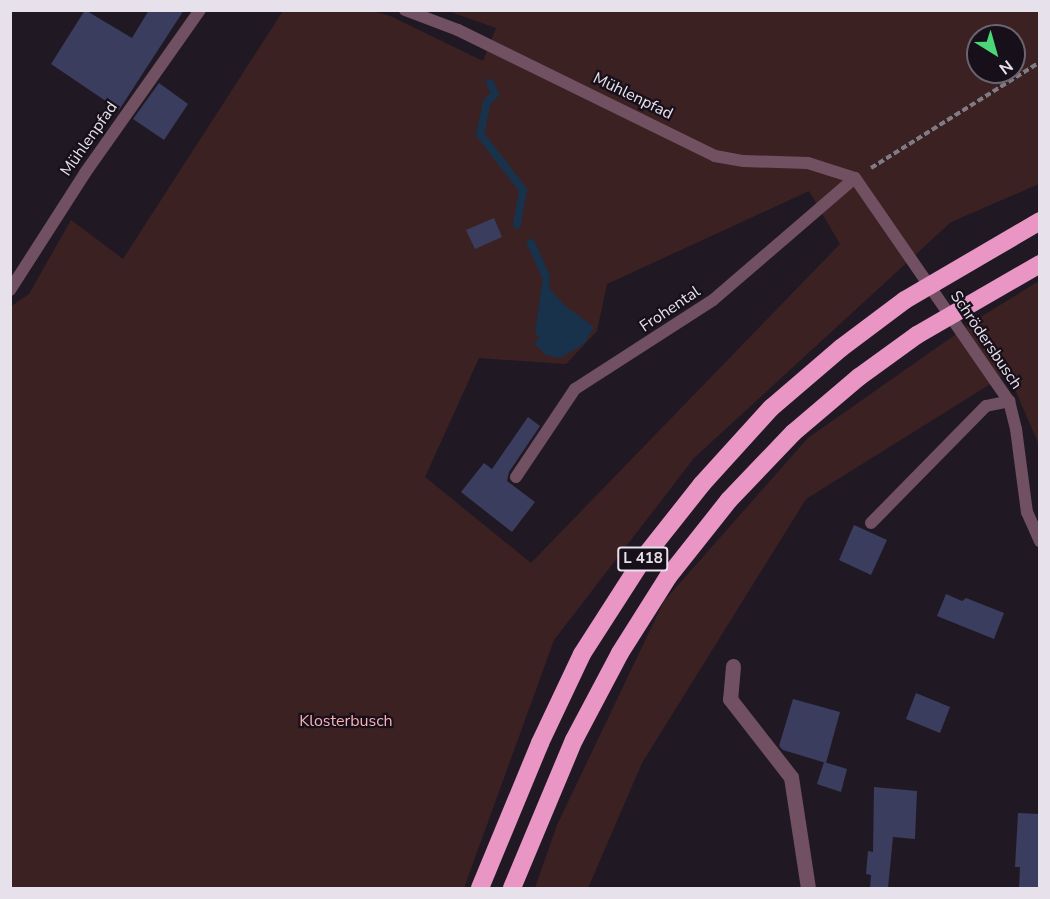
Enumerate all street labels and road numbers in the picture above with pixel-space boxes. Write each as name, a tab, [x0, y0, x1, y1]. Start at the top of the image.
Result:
street label: Mühlenpfad	[590, 68, 676, 124]
street label: Mühlenpfad	[56, 98, 122, 180]
street label: Frohental	[636, 282, 704, 336]
street label: Schrödersbusch	[946, 287, 1026, 393]
road number: L 418	[616, 547, 670, 571]

